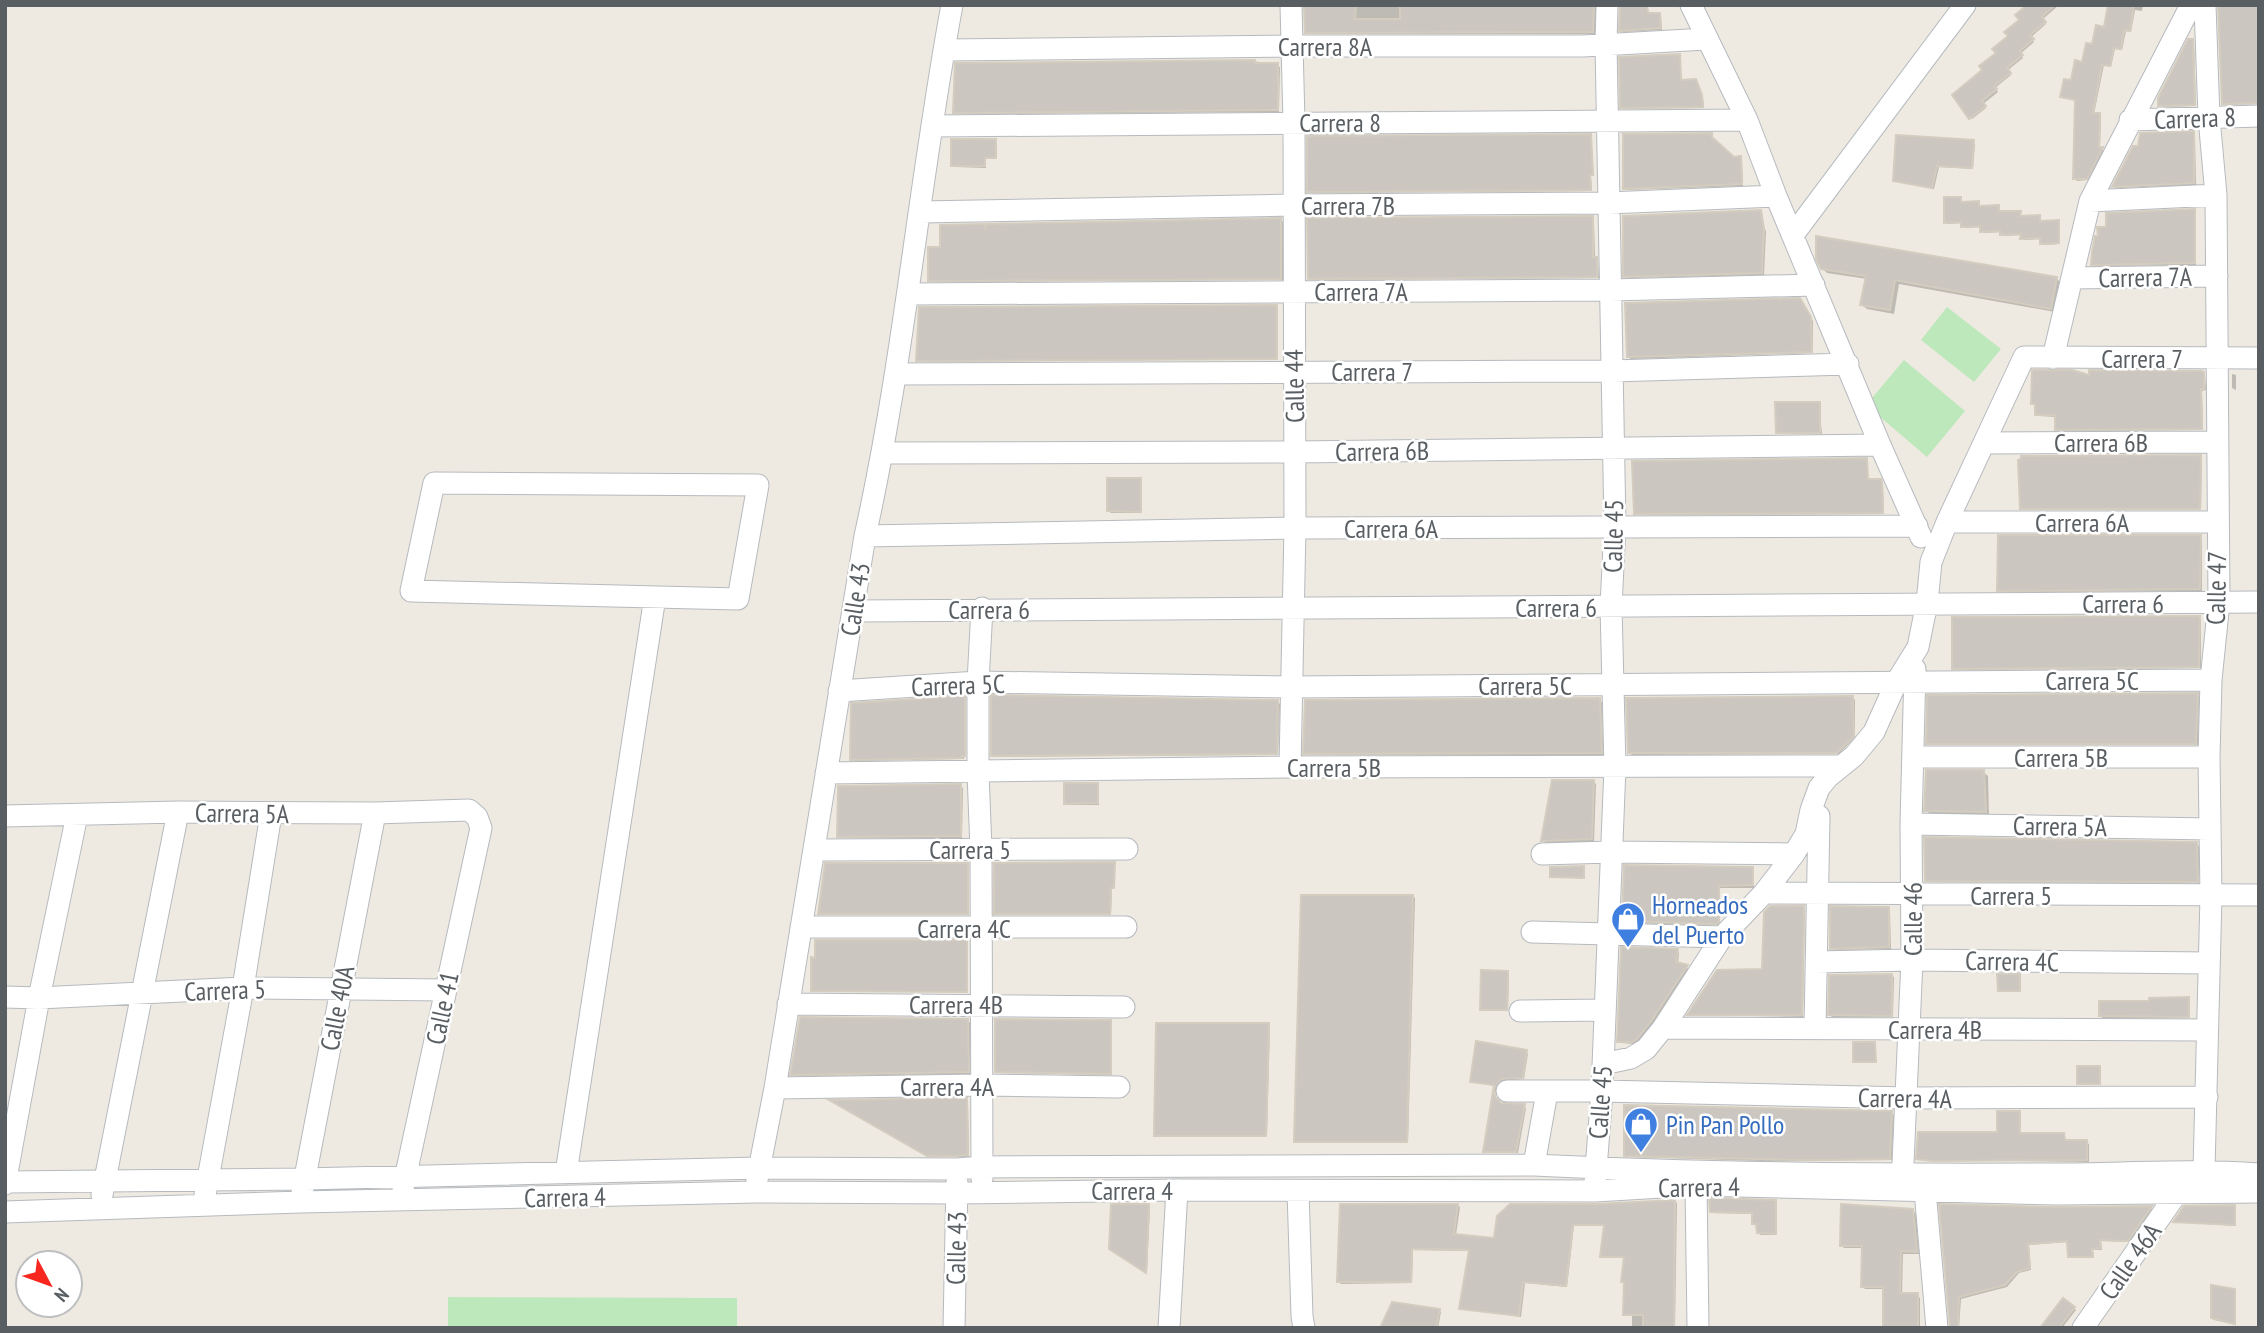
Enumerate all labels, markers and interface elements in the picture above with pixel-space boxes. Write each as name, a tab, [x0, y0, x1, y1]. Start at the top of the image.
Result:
street label: Carrera 8A	[1278, 30, 1373, 63]
street label: Carrera 8	[2154, 100, 2236, 136]
street label: Carrera 8	[1299, 106, 1381, 139]
street label: Carrera 7B	[1301, 189, 1395, 222]
street label: Carrera 7A	[2098, 260, 2193, 294]
street label: Carrera 7A	[1314, 275, 1408, 308]
street label: Carrera 7	[2101, 342, 2183, 375]
street label: Calle 44	[1277, 349, 1311, 423]
street label: Carrera 7	[1331, 355, 1413, 388]
street label: Carrera 6B	[2054, 426, 2148, 459]
street label: Carrera 6B	[1335, 434, 1429, 468]
street label: Calle 45	[1596, 499, 1630, 573]
street label: Carrera 6A	[2035, 506, 2130, 539]
street label: Carrera 6A	[1344, 512, 1439, 545]
street label: Calle 47	[2199, 551, 2233, 625]
street label: Calle 43	[833, 560, 877, 638]
street label: Carrera 6	[2082, 587, 2164, 620]
street label: Carrera 6	[1515, 591, 1597, 624]
street label: Carrera 6	[948, 593, 1030, 626]
street label: Carrera 5C	[2045, 664, 2139, 697]
street label: Carrera 5C	[911, 667, 1005, 703]
street label: Carrera 5C	[1478, 669, 1572, 702]
street label: Carrera 5B	[2014, 741, 2108, 774]
street label: Carrera 5B	[1287, 751, 1381, 784]
street label: Carrera 5A	[195, 796, 290, 830]
street label: Carrera 5A	[2013, 809, 2108, 843]
street label: Carrera 5	[929, 833, 1011, 866]
street label: Carrera 5	[1970, 879, 2052, 912]
street label: Calle 46	[1896, 882, 1929, 956]
place label: Horneados del Puerto	[1652, 888, 1748, 951]
shop icon: Horneados del Puerto	[1609, 900, 1647, 949]
street label: Carrera 4C	[917, 912, 1011, 945]
street label: Carrera 4C	[1965, 944, 2059, 978]
street label: Calle 40A	[313, 962, 362, 1053]
street label: Calle 41	[418, 969, 466, 1047]
street label: Carrera 5	[184, 972, 266, 1008]
street label: Carrera 4B	[909, 988, 1003, 1021]
street label: Carrera 4B	[1888, 1013, 1982, 1046]
street label: Calle 45	[1581, 1064, 1619, 1140]
street label: Carrera 4A	[900, 1070, 995, 1103]
street label: Carrera 4A	[1858, 1081, 1953, 1115]
shop icon: Pin Pan Pollo	[1622, 1105, 1660, 1154]
place label: Pin Pan Pollo	[1666, 1108, 1784, 1141]
street label: Carrera 4	[1658, 1170, 1740, 1204]
street label: Carrera 4	[1091, 1174, 1173, 1207]
street label: Carrera 4	[524, 1180, 606, 1214]
street label: Calle 43	[939, 1211, 973, 1285]
street label: Calle 46A	[2092, 1216, 2169, 1306]
north arrow	[14, 1249, 84, 1319]
text: N	[49, 1283, 74, 1307]

